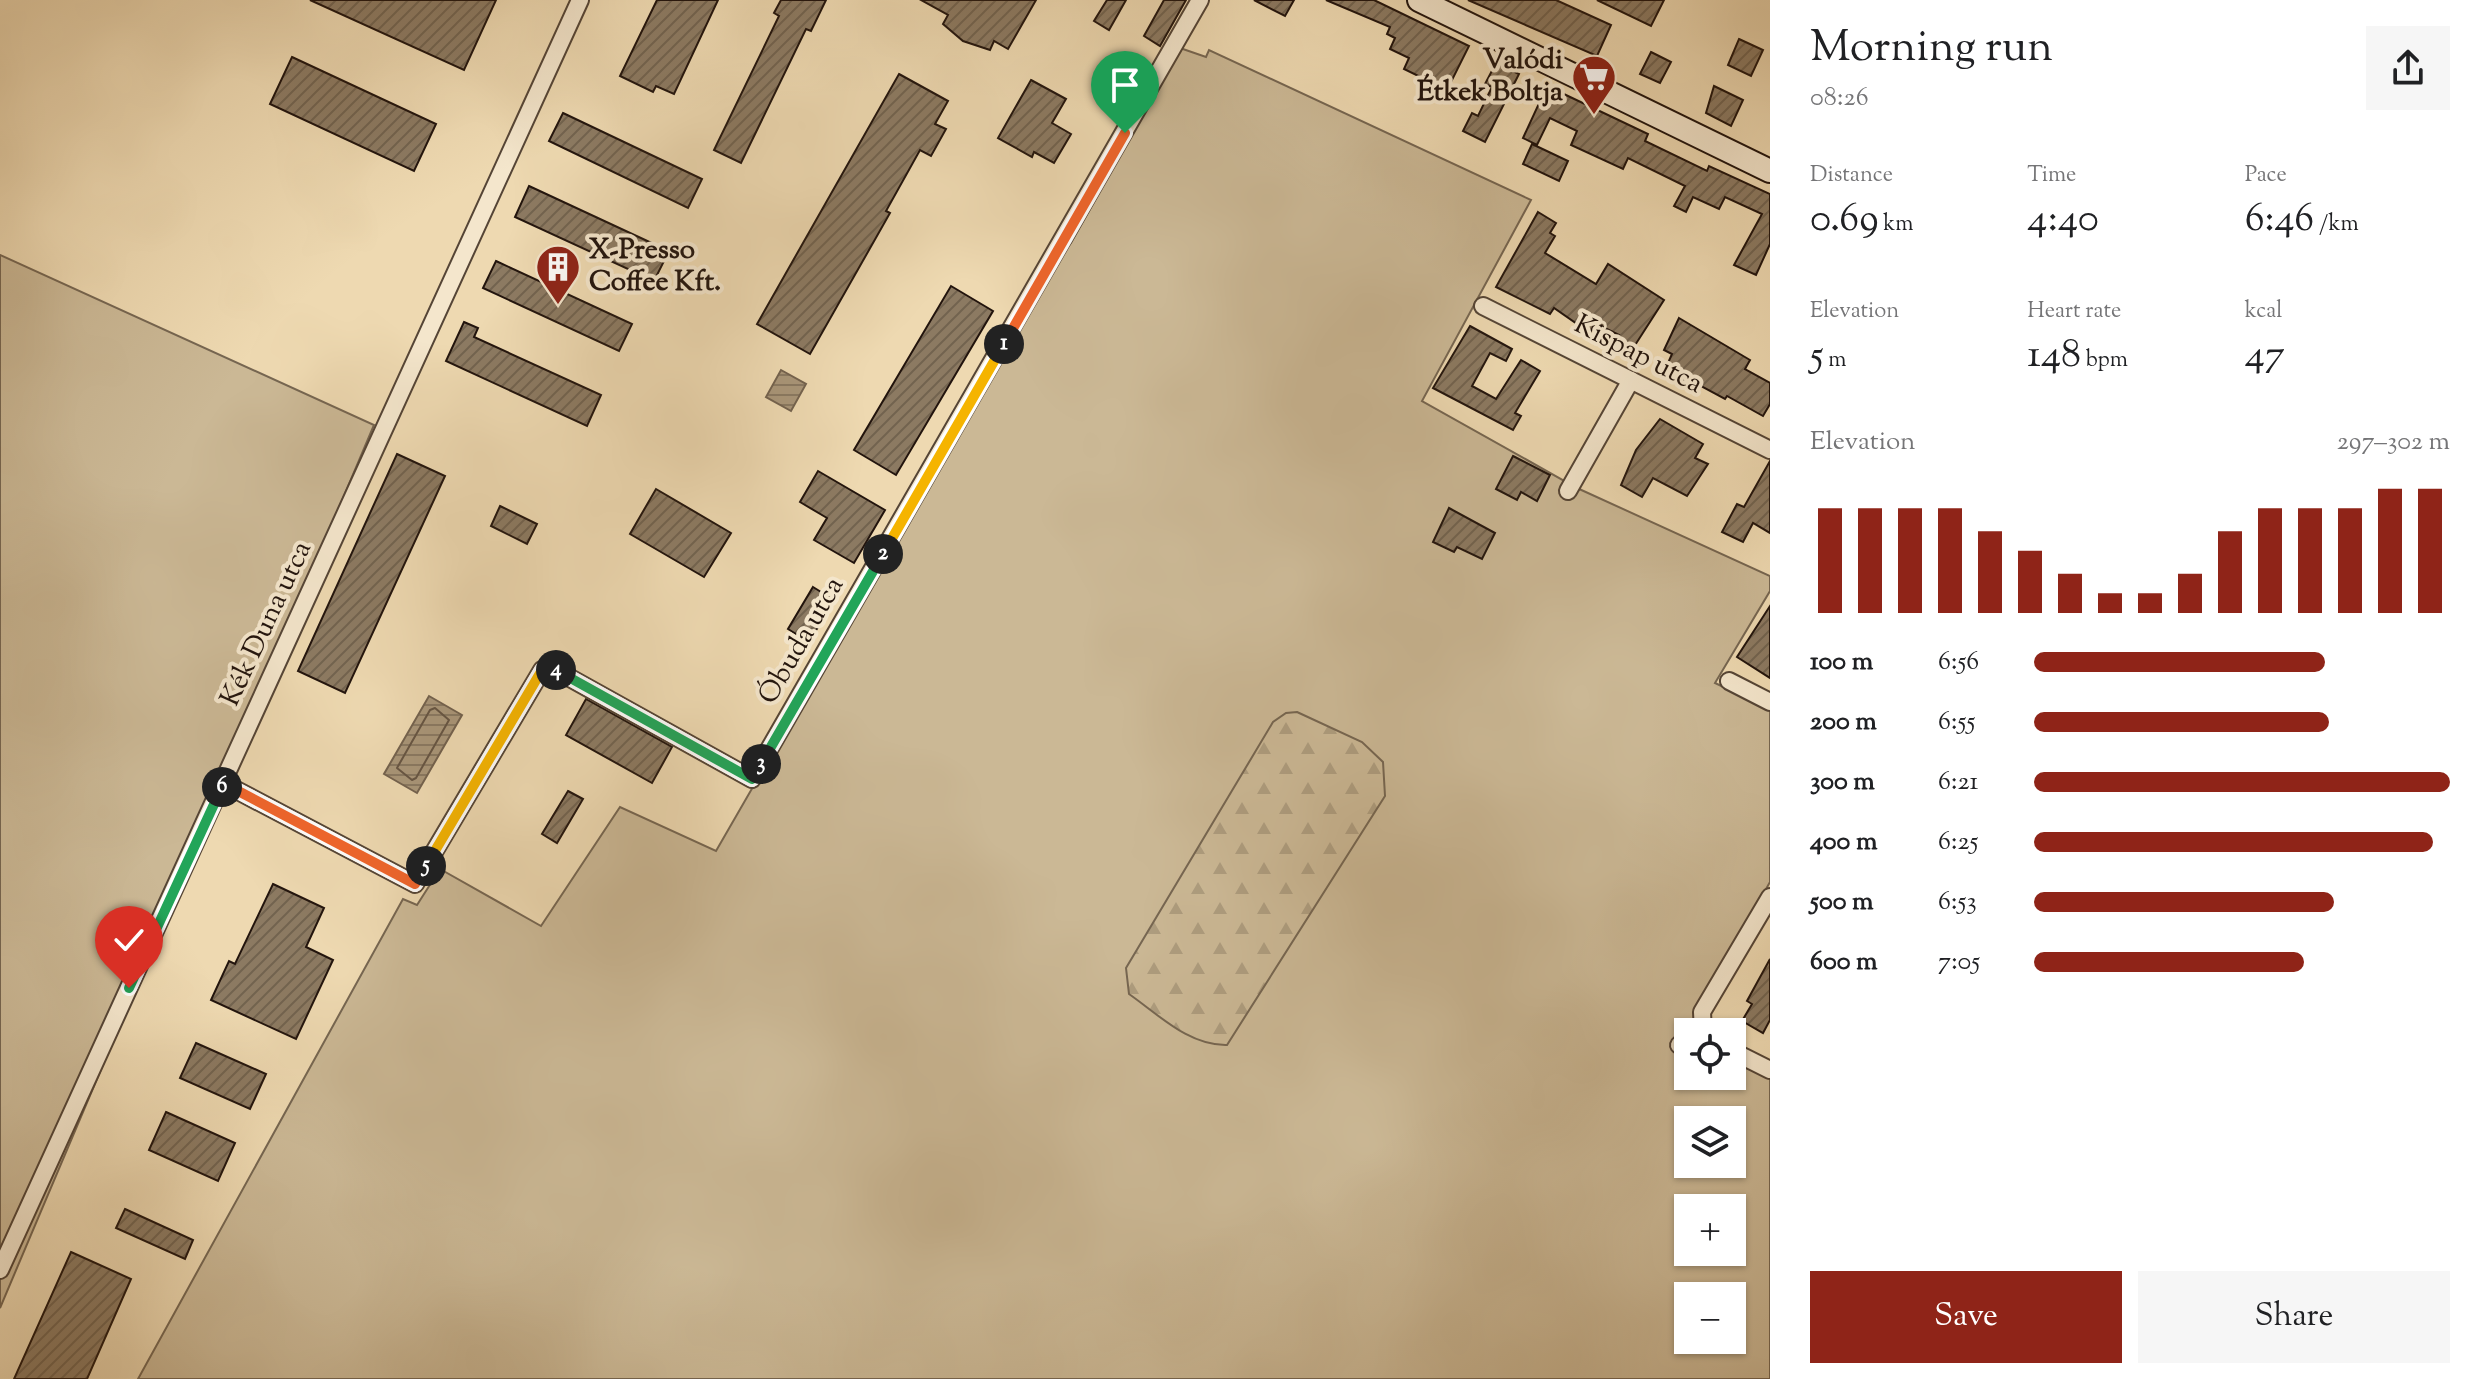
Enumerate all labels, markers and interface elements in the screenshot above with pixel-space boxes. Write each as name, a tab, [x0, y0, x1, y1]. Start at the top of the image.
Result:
text: Morning run	[1810, 18, 2053, 81]
button: share	[2366, 26, 2450, 110]
place label: Valódi Étkek Boltja	[1417, 41, 1563, 113]
pin	[1091, 51, 1159, 133]
supermarket icon: Valódi Étkek Boltja	[1570, 53, 1618, 116]
icon: arrive	[1103, 63, 1147, 107]
text: 08:26	[1810, 80, 1869, 117]
text: Distance	[1810, 160, 1893, 192]
text: Time	[2027, 160, 2076, 192]
text: Pace	[2245, 160, 2287, 192]
text: 0.69	[1810, 192, 1879, 249]
text: 4:40	[2027, 192, 2099, 249]
text: 6:46	[2245, 192, 2314, 249]
text: km	[1879, 209, 1914, 241]
text: /km	[2314, 209, 2359, 241]
place label: X-Presso Coffee Kft.	[589, 231, 721, 303]
building icon: X-Presso Coffee Kft.	[534, 243, 582, 306]
text: Elevation	[1810, 296, 1899, 328]
text: Heart rate	[2027, 296, 2121, 328]
text: kcal	[2245, 296, 2282, 328]
street label: Kispap utca	[1566, 305, 1710, 405]
pin: 1	[984, 324, 1024, 364]
text: 1	[1000, 328, 1008, 360]
text: 5	[1810, 328, 1824, 385]
text: 148	[2027, 328, 2081, 385]
text: 47	[2245, 328, 2285, 385]
text: m	[1824, 345, 1847, 377]
text: bpm	[2081, 345, 2128, 377]
text: Elevation	[1810, 424, 1915, 461]
text: 297–302 m	[2337, 424, 2450, 461]
pin: 2	[863, 534, 903, 574]
street label: Kék Duna utca	[211, 535, 323, 713]
text: 2	[878, 538, 888, 570]
street label: Óbuda utca	[749, 570, 855, 712]
text: 100 m	[1810, 644, 1873, 681]
text: 6:56	[1938, 644, 1979, 681]
pin: 4	[536, 650, 576, 690]
text: 4	[550, 654, 562, 686]
text: 200 m	[1810, 704, 1877, 741]
text: 6:55	[1938, 704, 1975, 741]
pin: 3	[741, 744, 781, 784]
text: 3	[757, 748, 765, 780]
text: 300 m	[1810, 764, 1875, 801]
text: 6:21	[1938, 764, 1978, 801]
pin: 6	[202, 767, 242, 807]
text: 6	[217, 771, 227, 803]
text: 400 m	[1810, 824, 1877, 861]
text: 6:25	[1938, 824, 1978, 861]
pin: 5	[406, 846, 446, 886]
text: 5	[422, 850, 430, 882]
text: 500 m	[1810, 884, 1873, 921]
text: 6:53	[1938, 884, 1977, 921]
pin	[95, 906, 163, 988]
icon: check	[107, 918, 151, 962]
text: 600 m	[1810, 944, 1877, 981]
text: 7:05	[1938, 944, 1980, 981]
map controls	[1674, 1018, 1746, 1354]
button: locate	[1674, 1018, 1746, 1090]
button: layers	[1674, 1106, 1746, 1178]
button: +	[1674, 1194, 1746, 1266]
button: Save	[1810, 1271, 2122, 1363]
button: Share	[2138, 1271, 2450, 1363]
button: −	[1674, 1282, 1746, 1354]

